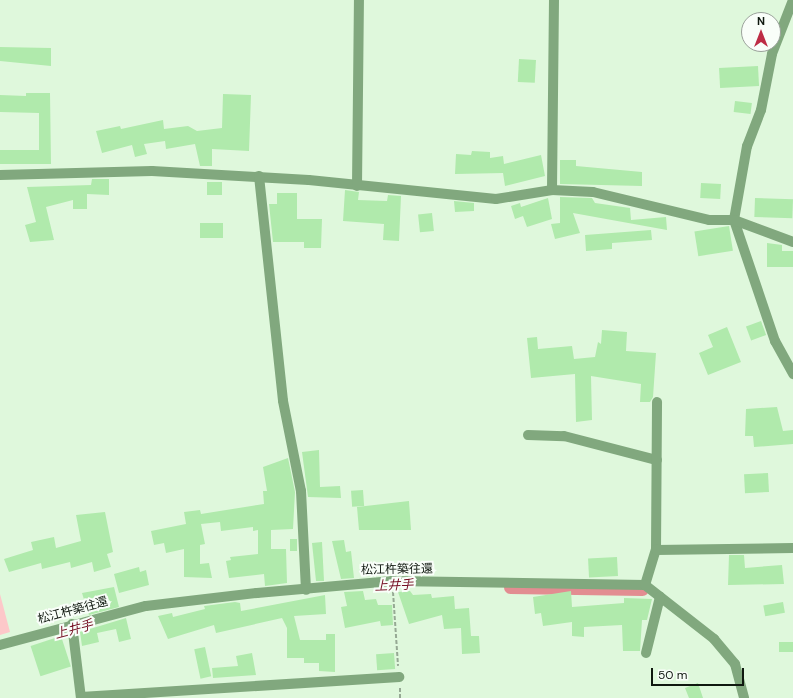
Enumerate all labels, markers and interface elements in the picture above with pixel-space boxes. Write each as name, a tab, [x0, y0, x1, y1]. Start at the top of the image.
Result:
north arrow	[741, 12, 781, 52]
text: N	[757, 14, 765, 28]
street label: 松江杵築往還	[361, 562, 433, 578]
water label: 上井手	[374, 578, 414, 594]
street label: 松江杵築往還	[36, 595, 110, 627]
water label: 上井手	[53, 617, 95, 643]
scale bar	[653, 660, 746, 686]
text: 50 m	[658, 667, 687, 683]

